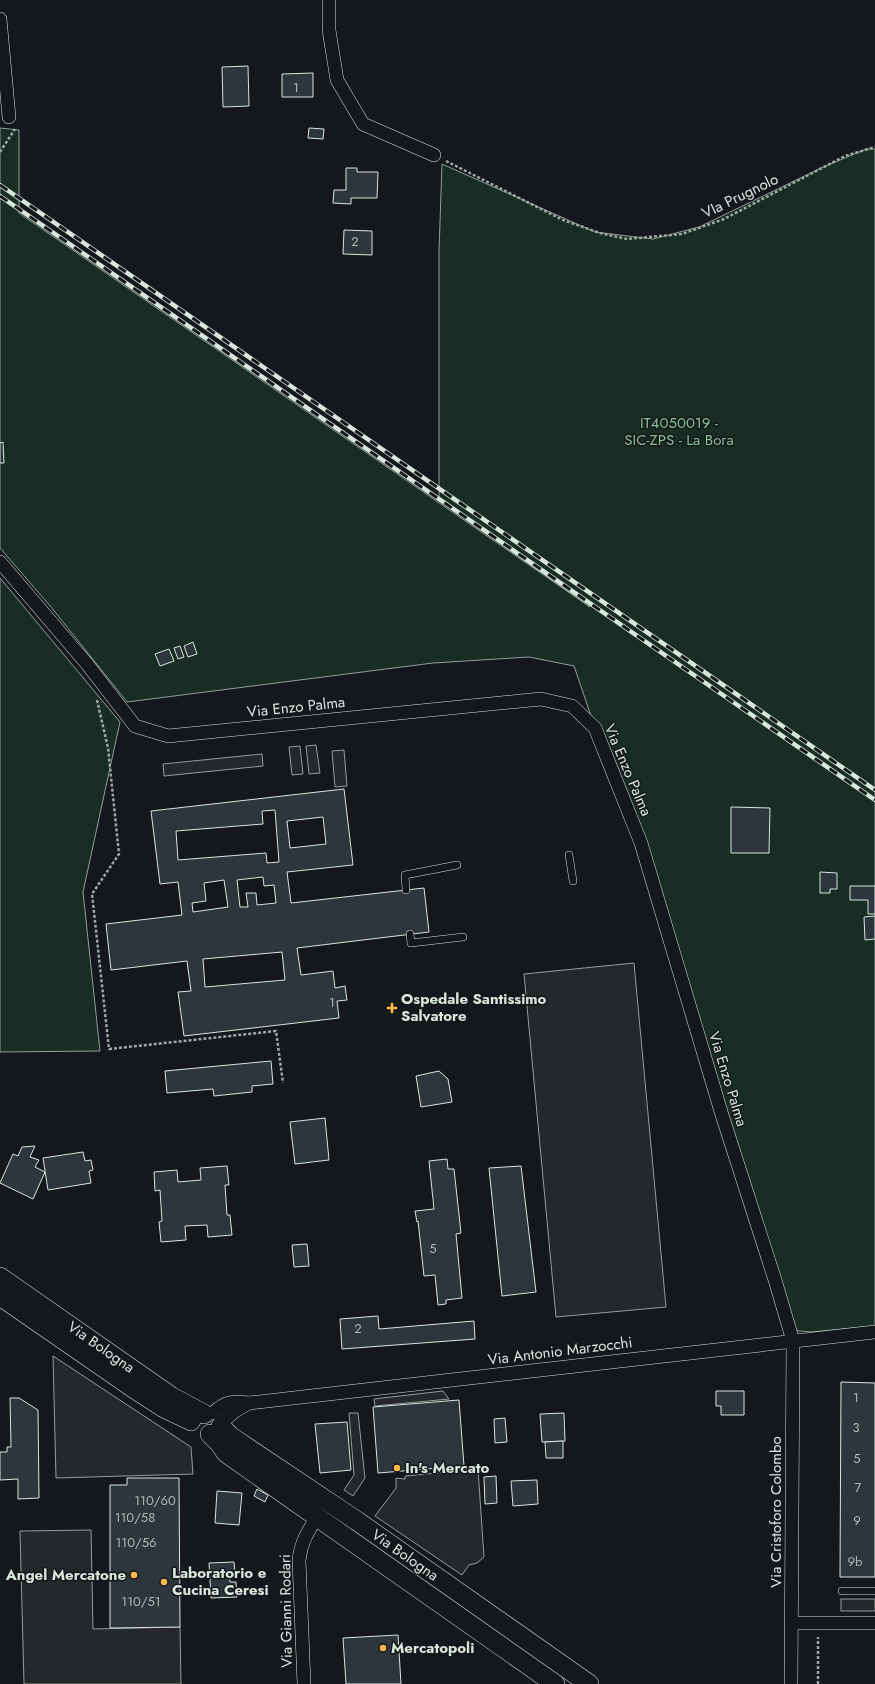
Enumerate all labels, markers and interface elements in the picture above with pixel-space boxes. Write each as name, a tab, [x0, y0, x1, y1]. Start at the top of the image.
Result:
house number: 1	[293, 78, 299, 97]
street label: VIa Prugnolo	[698, 168, 782, 224]
house number: 2	[351, 232, 359, 251]
park label: IT4050019 - SIC-ZPS - La Bora	[624, 412, 734, 451]
street label: Via Enzo Palma	[246, 691, 346, 723]
street label: Via Enzo Palma	[599, 720, 657, 820]
place label: Ospedale Santissimo Salvatore	[401, 988, 547, 1027]
house number: 1	[329, 993, 335, 1012]
marker: Ospedale Santissimo Salvatore	[386, 1002, 398, 1014]
street label: Via Enzo Palma	[703, 1029, 753, 1129]
house number: 5	[429, 1239, 437, 1258]
street label: Via Bologna	[63, 1316, 139, 1378]
house number: 2	[354, 1319, 362, 1338]
street label: Via Antonio Marzocchi	[486, 1331, 634, 1371]
house number: 1	[853, 1388, 859, 1407]
house number: 3	[852, 1418, 860, 1437]
street label: Via Cristoforo Colombo	[765, 1436, 787, 1588]
house number: 5	[853, 1449, 861, 1468]
place label: In's Mercato	[405, 1457, 490, 1479]
marker: In's Mercato	[392, 1463, 402, 1473]
house number: 7	[855, 1478, 862, 1497]
house number: 110/60	[134, 1491, 176, 1510]
house number: 110/58	[115, 1508, 155, 1527]
house number: 9	[853, 1511, 861, 1530]
street label: Via Bologna	[367, 1524, 443, 1586]
house number: 110/56	[115, 1533, 157, 1552]
house number: 9b	[848, 1552, 862, 1571]
street label: Via Gianni Rodari	[274, 1554, 298, 1668]
place label: Laboratorio e Cucina Ceresi	[172, 1562, 269, 1601]
place label: Angel Mercatone	[5, 1564, 126, 1586]
marker: Angel Mercatone	[129, 1570, 139, 1580]
marker: Laboratorio e Cucina Ceresi	[159, 1577, 169, 1587]
house number: 110/51	[121, 1592, 161, 1611]
place label: Mercatopoli	[391, 1637, 474, 1659]
marker: Mercatopoli	[378, 1643, 388, 1653]

